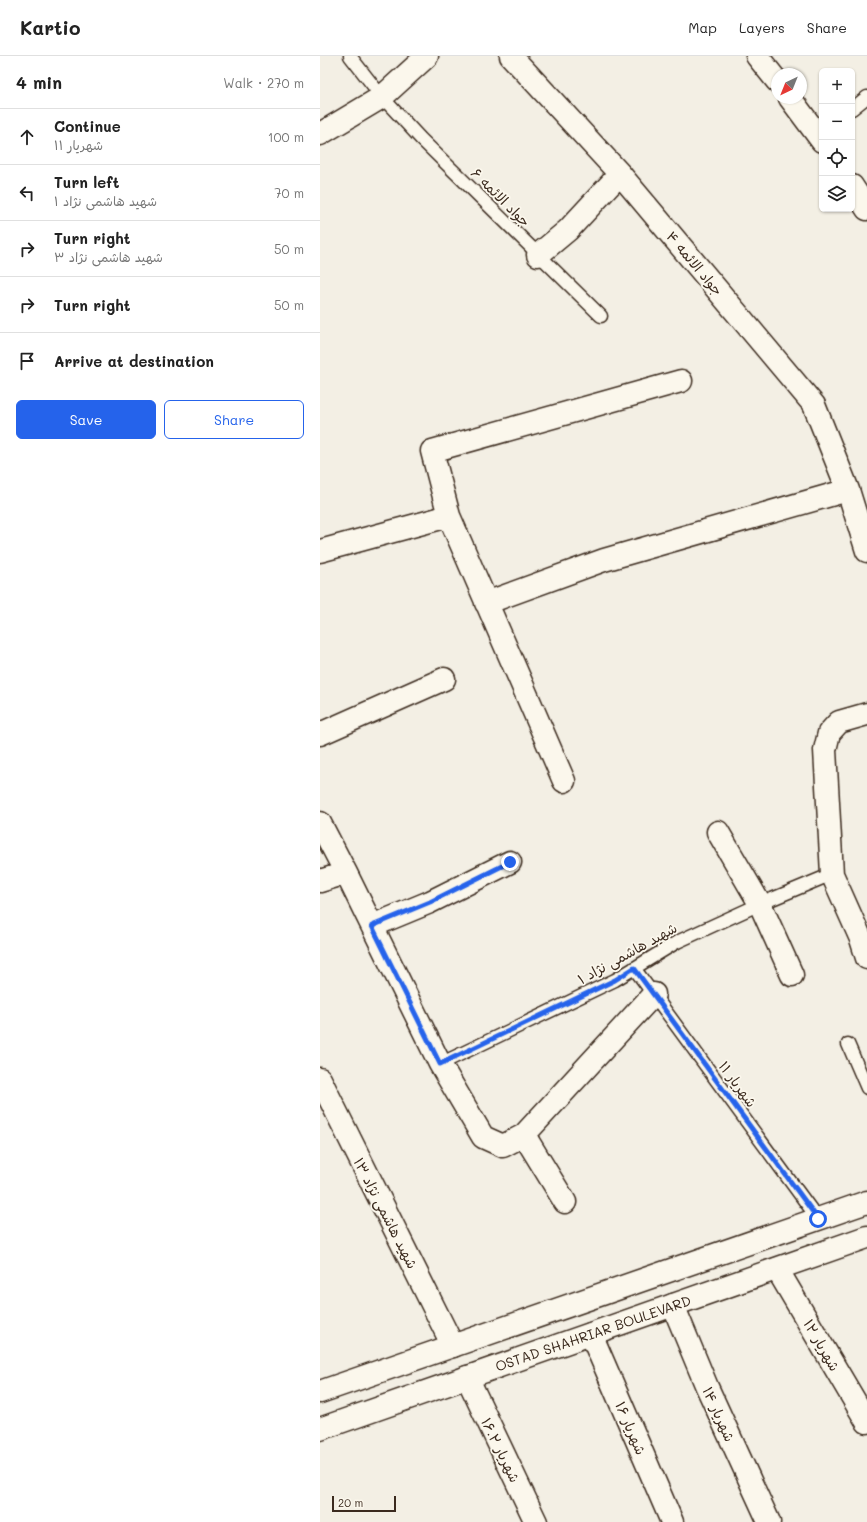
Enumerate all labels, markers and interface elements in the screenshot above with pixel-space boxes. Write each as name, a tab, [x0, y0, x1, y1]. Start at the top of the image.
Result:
text: Kartio	[20, 15, 80, 40]
text: Map	[688, 18, 717, 37]
text: Layers	[739, 18, 785, 37]
text: Share	[807, 18, 847, 37]
north arrow	[771, 68, 807, 104]
map controls	[819, 68, 855, 212]
button: +	[819, 68, 855, 104]
text: 4 min	[16, 71, 62, 93]
text: Walk · 270 m	[223, 74, 304, 91]
button: −	[819, 104, 855, 140]
text: Continue	[54, 116, 121, 136]
icon: ahead	[16, 126, 38, 148]
text: 100 m	[268, 128, 304, 145]
text: شهریار ۱۱	[54, 136, 103, 153]
button: locate	[819, 140, 855, 176]
street label: جواد الائمه ۶	[467, 163, 535, 231]
text: Turn left	[54, 172, 119, 192]
button: layers	[819, 176, 855, 212]
icon: left	[16, 182, 38, 204]
text: 70 m	[274, 184, 304, 201]
text: شهید هاشمی نژاد ۱	[54, 192, 157, 209]
street label: جواد الائمه ۴	[663, 227, 727, 299]
text: Turn right	[54, 228, 131, 248]
icon: right	[16, 238, 38, 260]
text: 50 m	[274, 240, 304, 257]
text: شهید هاشمی نژاد ۳	[54, 248, 163, 265]
icon: right	[16, 294, 38, 316]
text: Turn right	[54, 295, 131, 315]
text: 50 m	[274, 296, 304, 313]
icon: arrive	[16, 350, 38, 372]
text: Arrive at destination	[54, 351, 214, 371]
button: Save	[16, 400, 156, 439]
button: Share	[164, 400, 304, 439]
route end	[501, 853, 519, 871]
street label: شهید هاشمی نژاد ۱	[574, 918, 680, 988]
street label: شهریار ۱۱	[715, 1057, 761, 1111]
street label: شهید هاشمی نژاد ۱۳	[350, 1154, 422, 1272]
route start	[809, 1210, 827, 1228]
street label: OSTAD SHAHRIAR BOULEVARD	[493, 1290, 693, 1376]
street label: شهریار ۱۲	[799, 1316, 845, 1374]
street label: شهریار ۱۴	[698, 1384, 740, 1444]
street label: شهریار ۱۶	[611, 1398, 651, 1458]
street label: شهریار ۱۶.۲	[477, 1414, 525, 1486]
scale bar	[332, 1494, 396, 1513]
text: 20 m	[338, 1495, 363, 1510]

